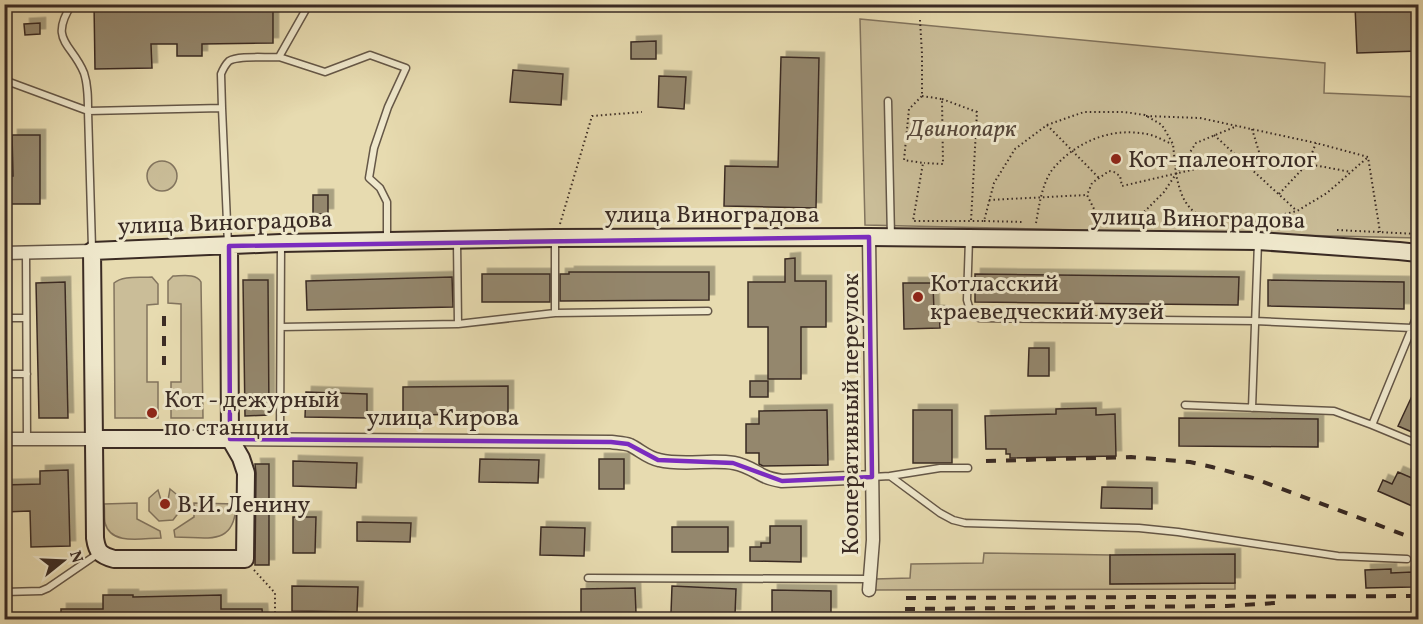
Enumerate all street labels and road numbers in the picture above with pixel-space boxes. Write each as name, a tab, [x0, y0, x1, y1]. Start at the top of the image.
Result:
street label: улица Виноградова	[604, 199, 820, 233]
street label: улица Виноградова	[1090, 201, 1306, 239]
street label: улица Виноградова	[117, 203, 333, 245]
street label: Кооперативный переулок	[835, 273, 869, 555]
street label: улица Кирова	[366, 402, 520, 436]

